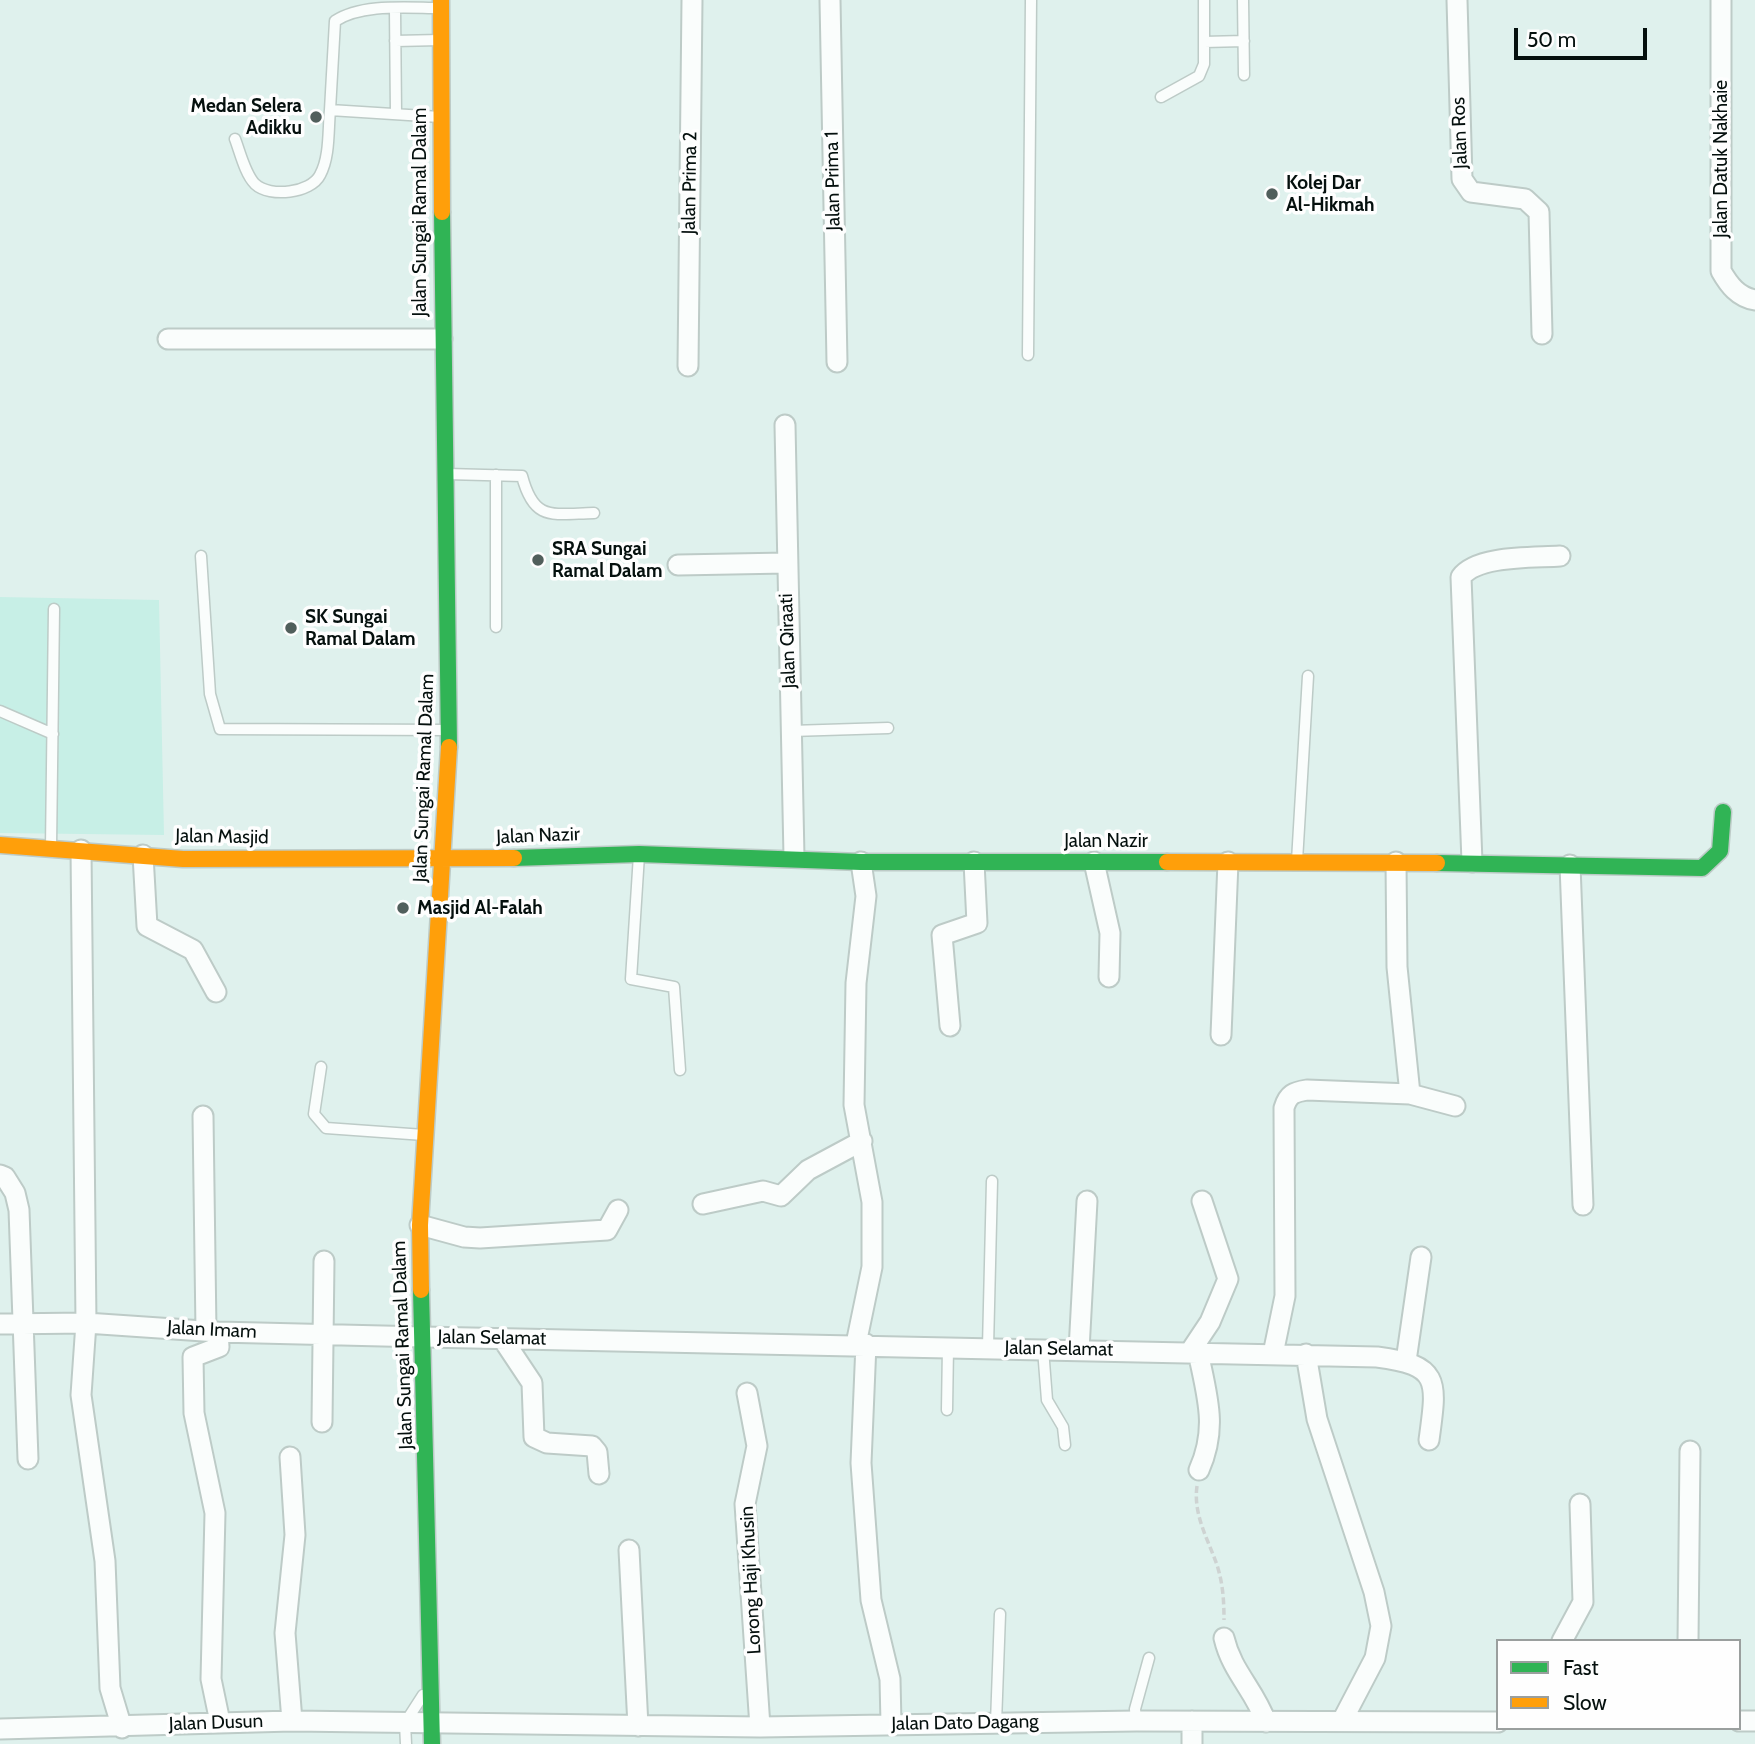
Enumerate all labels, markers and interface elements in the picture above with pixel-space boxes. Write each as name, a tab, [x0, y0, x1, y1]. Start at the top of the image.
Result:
scale bar	[1517, 14, 1650, 58]
text: 50 m	[1527, 27, 1576, 52]
street label: Jalan Datuk Nakhaie	[1710, 80, 1732, 238]
place label: Medan Selera Adikku	[190, 95, 302, 139]
street label: Jalan Ros	[1447, 97, 1473, 169]
street label: Jalan Sungai Ramal Dalam	[409, 108, 431, 316]
marker: Medan Selera Adikku	[308, 109, 324, 125]
street label: Jalan Prima 2	[678, 131, 702, 235]
street label: Jalan Prima 1	[821, 131, 845, 231]
place label: Kolej Dar Al-Hikmah	[1286, 172, 1375, 216]
marker: Kolej Dar Al-Hikmah	[1264, 186, 1280, 202]
place label: SRA Sungai Ramal Dalam	[552, 538, 662, 582]
marker: SRA Sungai Ramal Dalam	[530, 552, 546, 568]
street label: Jalan Qiraati	[775, 593, 801, 689]
place label: SK Sungai Ramal Dalam	[305, 606, 415, 650]
marker: SK Sungai Ramal Dalam	[283, 620, 299, 636]
street label: Jalan Sungai Ramal Dalam	[409, 673, 439, 883]
street label: Jalan Nazir	[496, 823, 580, 849]
street label: Jalan Masjid	[175, 825, 269, 849]
street label: Jalan Nazir	[1064, 830, 1148, 852]
place label: Masjid Al-Falah	[417, 897, 543, 919]
marker: Masjid Al-Falah	[395, 900, 411, 916]
street label: Jalan Sungai Ramal Dalam	[388, 1240, 418, 1450]
street label: Jalan Imam	[167, 1316, 257, 1344]
street label: Jalan Selamat	[437, 1326, 547, 1350]
street label: Jalan Selamat	[1004, 1337, 1114, 1361]
street label: Lorong Haji Khusin	[736, 1505, 766, 1655]
legend	[1496, 1639, 1741, 1730]
text: Fast	[1563, 1655, 1599, 1680]
text: Slow	[1563, 1690, 1607, 1715]
street label: Jalan Dusun	[168, 1710, 264, 1736]
street label: Jalan Dato Dagang	[891, 1710, 1039, 1736]

